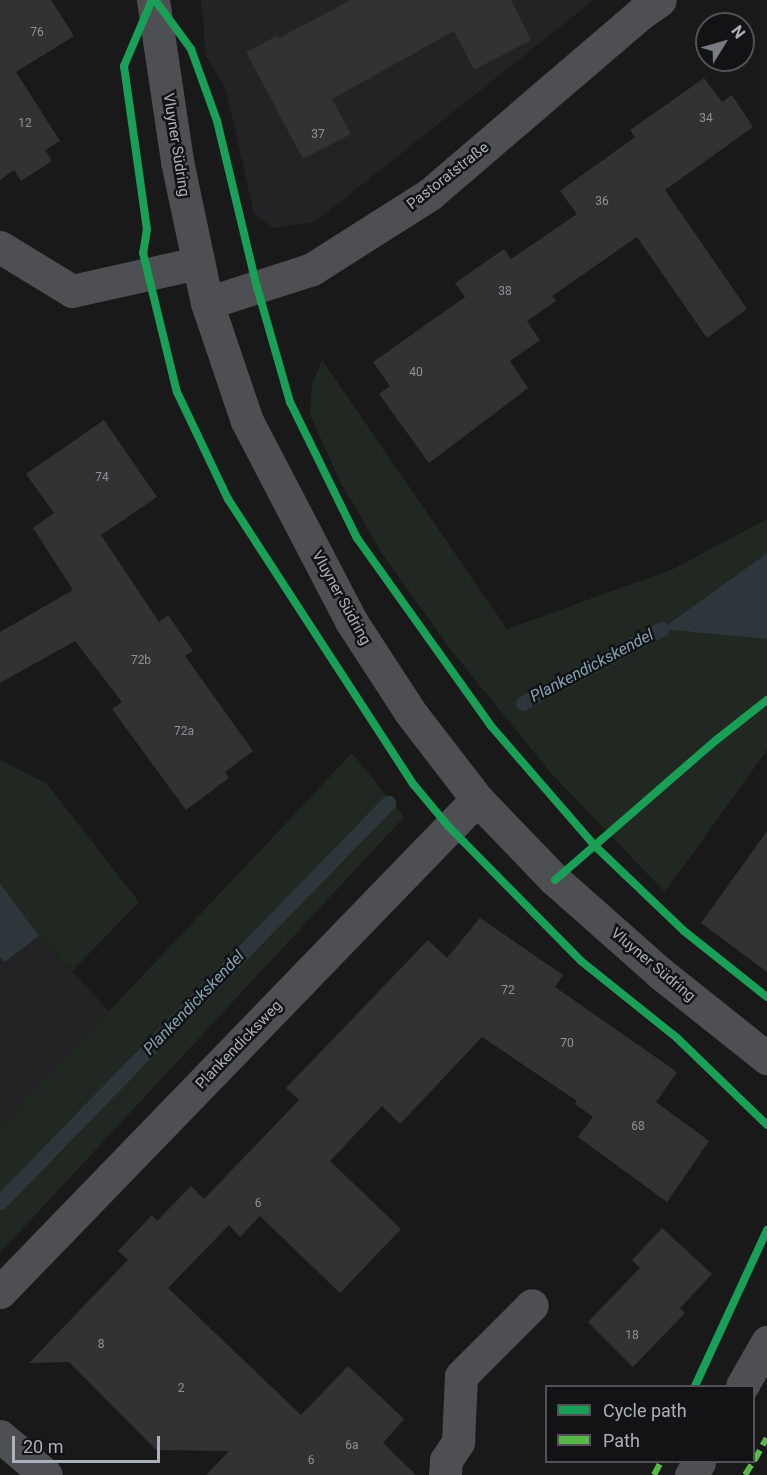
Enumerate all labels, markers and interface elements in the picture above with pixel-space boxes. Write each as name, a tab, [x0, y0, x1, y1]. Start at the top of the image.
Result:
north arrow	[695, 12, 755, 72]
text: N	[727, 22, 749, 42]
house number: 76	[30, 26, 44, 40]
street label: Vluyner Südring	[159, 92, 193, 198]
house number: 34	[699, 112, 713, 126]
house number: 12	[18, 117, 32, 131]
house number: 37	[311, 128, 325, 142]
street label: Pastoratstraße	[403, 138, 493, 214]
house number: 36	[595, 195, 609, 209]
house number: 38	[498, 285, 512, 299]
house number: 40	[409, 366, 423, 380]
house number: 74	[95, 471, 109, 485]
street label: Vluyner Südring	[308, 548, 374, 648]
water label: Plankendickskendel	[527, 625, 657, 707]
house number: 72b	[131, 654, 151, 668]
house number: 72a	[174, 725, 194, 739]
street label: Vluyner Südring	[607, 924, 699, 1006]
water label: Plankendickskendel	[140, 947, 248, 1059]
house number: 72	[501, 984, 515, 998]
street label: Plankendicksweg	[192, 997, 286, 1093]
house number: 70	[560, 1037, 574, 1051]
house number: 68	[631, 1120, 645, 1134]
house number: 6	[255, 1197, 261, 1211]
house number: 18	[625, 1329, 639, 1343]
house number: 8	[98, 1338, 104, 1352]
house number: 2	[178, 1382, 184, 1396]
legend	[545, 1385, 755, 1463]
text: Cycle path	[603, 1400, 687, 1421]
scale bar	[15, 1424, 164, 1462]
text: Path	[603, 1430, 640, 1451]
text: 20 m	[23, 1436, 63, 1457]
house number: 6a	[345, 1439, 359, 1453]
house number: 6	[308, 1454, 314, 1468]

